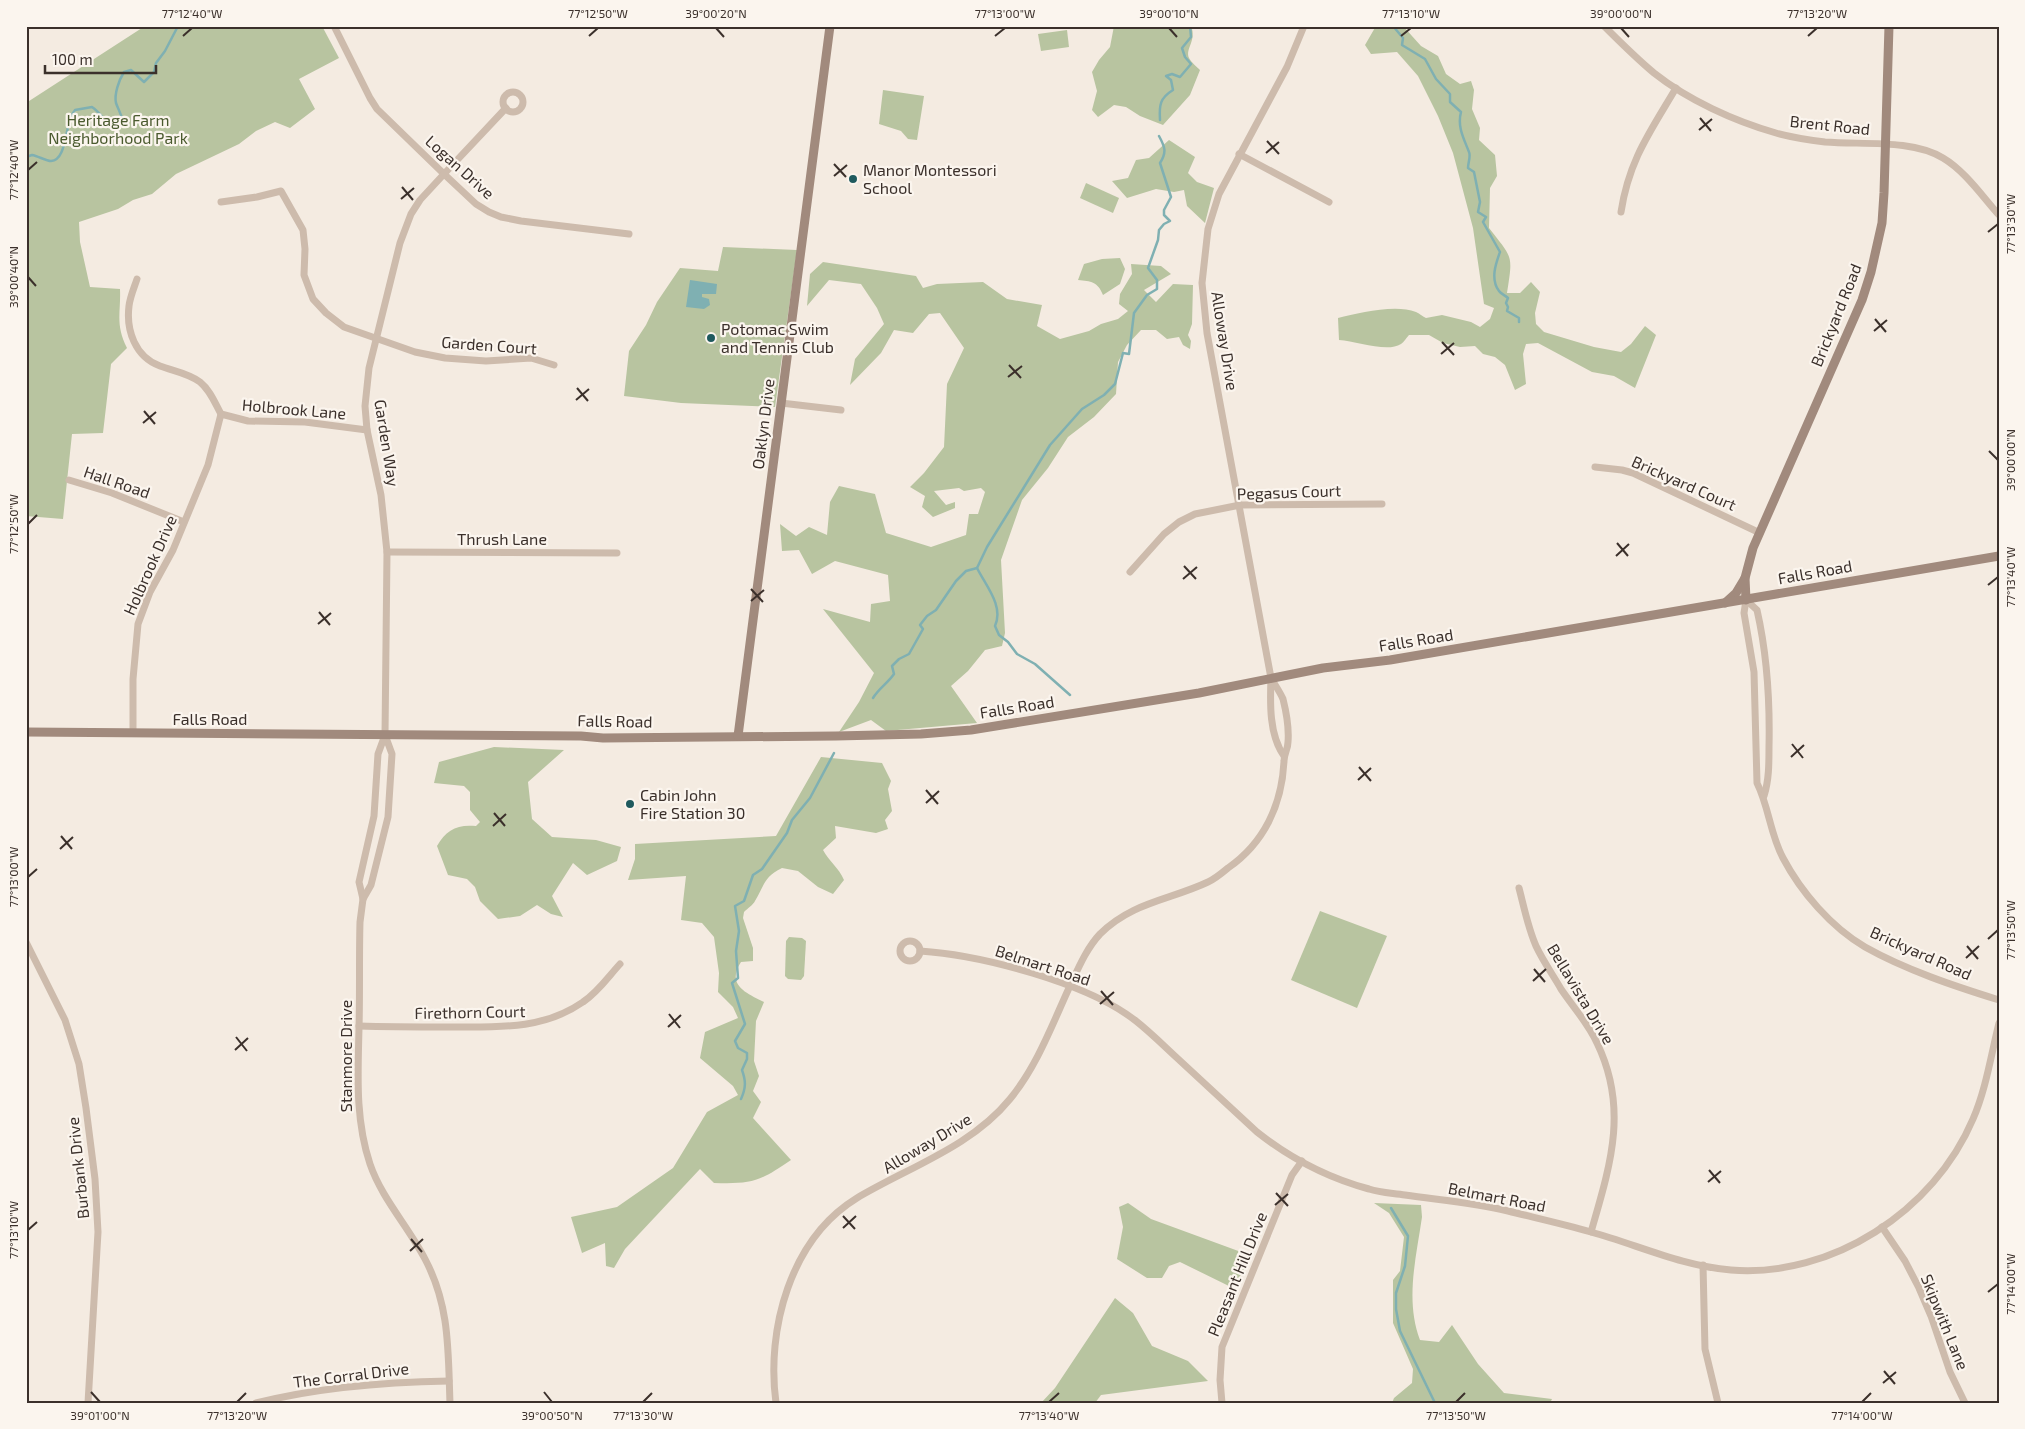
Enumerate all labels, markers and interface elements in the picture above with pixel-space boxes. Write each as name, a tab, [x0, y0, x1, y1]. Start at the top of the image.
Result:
text: 77°12'40"W	[162, 6, 222, 20]
text: 77°12'50"W	[568, 6, 628, 20]
text: 39°00'20"N	[685, 6, 747, 20]
text: 77°13'00"W	[975, 6, 1035, 20]
text: 39°00'10"N	[1139, 6, 1199, 20]
text: 77°13'10"W	[1382, 6, 1440, 20]
text: 39°00'00"N	[1590, 6, 1652, 20]
text: 77°13'20"W	[1787, 6, 1847, 20]
scale bar	[45, 42, 156, 74]
text: 100 m	[52, 50, 93, 68]
park label: Heritage Farm Neighborhood Park	[48, 110, 188, 147]
street label: Brent Road	[1789, 111, 1871, 138]
street label: Logan Drive	[422, 131, 499, 202]
text: 77°12'40"W	[6, 140, 20, 200]
place label: Manor Montessori School	[863, 160, 997, 197]
marker: Manor Montessori School	[847, 173, 859, 185]
text: 77°13'30"W	[2003, 194, 2017, 254]
text: 39°00'40"N	[6, 246, 20, 308]
street label: Brickyard Road	[1806, 261, 1865, 369]
street label: Alloway Drive	[1208, 290, 1243, 392]
place label: Potomac Swim and Tennis Club	[721, 319, 834, 356]
street label: Garden Court	[441, 332, 537, 357]
marker: Potomac Swim and Tennis Club	[705, 332, 717, 344]
street label: Oaklyn Drive	[748, 377, 777, 470]
street label: Holbrook Lane	[241, 394, 347, 423]
street label: Garden Way	[371, 398, 404, 488]
text: 39°00'00"N	[2003, 429, 2017, 491]
street label: Brickyard Court	[1629, 451, 1739, 514]
street label: Hall Road	[81, 461, 153, 502]
street label: Pegasus Court	[1237, 480, 1341, 503]
text: 77°12'50"W	[6, 494, 20, 554]
street label: Holbrook Drive	[119, 512, 180, 618]
street label: Thrush Lane	[457, 529, 547, 548]
text: 77°13'40"W	[2003, 547, 2017, 607]
street label: Falls Road	[1776, 556, 1854, 587]
street label: Falls Road	[1377, 624, 1454, 655]
street label: Falls Road	[978, 691, 1055, 722]
street label: Falls Road	[172, 709, 248, 728]
street label: Falls Road	[577, 710, 653, 731]
place label: Cabin John Fire Station 30	[640, 785, 745, 822]
marker: Cabin John Fire Station 30	[624, 798, 636, 810]
text: 77°13'00"W	[6, 847, 20, 907]
text: 77°13'50"W	[2003, 900, 2017, 960]
street label: Brickyard Road	[1867, 922, 1975, 983]
street label: Belmart Road	[993, 940, 1093, 989]
street label: Bellavista Drive	[1544, 940, 1619, 1047]
street label: Stanmore Drive	[336, 1000, 355, 1112]
street label: Firethorn Court	[414, 1001, 526, 1022]
street label: Alloway Drive	[879, 1109, 975, 1176]
street label: Burbank Drive	[63, 1116, 92, 1220]
street label: Belmart Road	[1447, 1178, 1547, 1215]
text: 77°13'10"W	[6, 1201, 20, 1259]
street label: Pleasant Hill Drive	[1203, 1209, 1270, 1339]
text: 77°14'00"W	[2003, 1253, 2017, 1315]
street label: Skipwith Lane	[1918, 1271, 1973, 1372]
street label: The Corral Drive	[292, 1358, 410, 1391]
text: 39°01'00"N	[70, 1408, 130, 1422]
text: 77°13'20"W	[207, 1408, 267, 1422]
text: 39°00'50"N	[521, 1408, 583, 1422]
text: 77°13'30"W	[613, 1408, 673, 1422]
text: 77°13'40"W	[1019, 1408, 1079, 1422]
text: 77°13'50"W	[1426, 1408, 1486, 1422]
text: 77°14'00"W	[1831, 1408, 1893, 1422]

